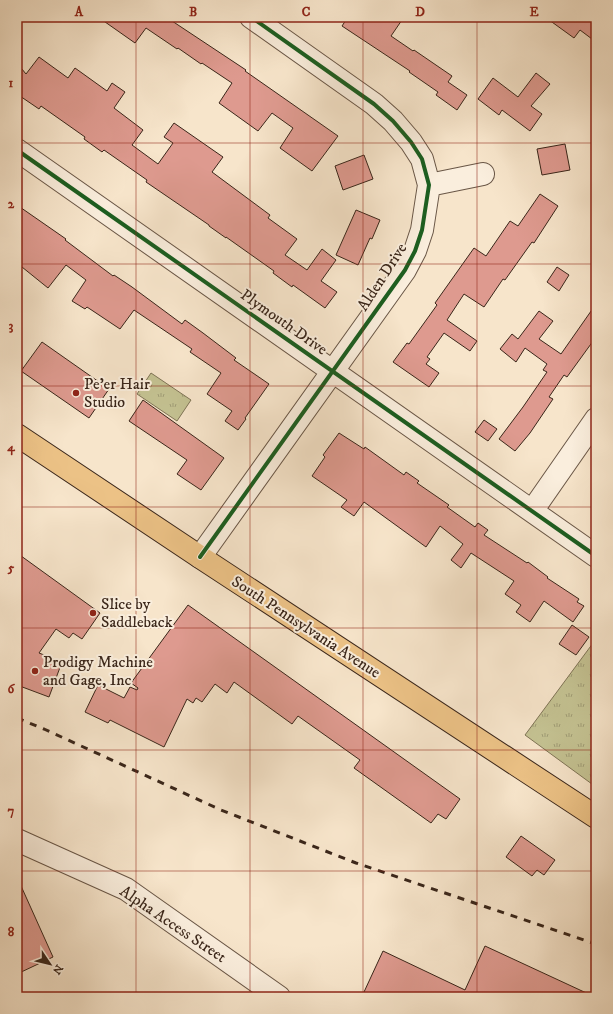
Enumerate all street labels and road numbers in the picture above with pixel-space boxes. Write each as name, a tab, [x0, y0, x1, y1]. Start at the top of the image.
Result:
street label: Alden Drive	[353, 239, 412, 315]
street label: Plymouth Drive	[237, 285, 332, 360]
street label: South Pennsylvania Avenue	[228, 571, 384, 683]
street label: Alpha Access Street	[116, 881, 230, 967]

